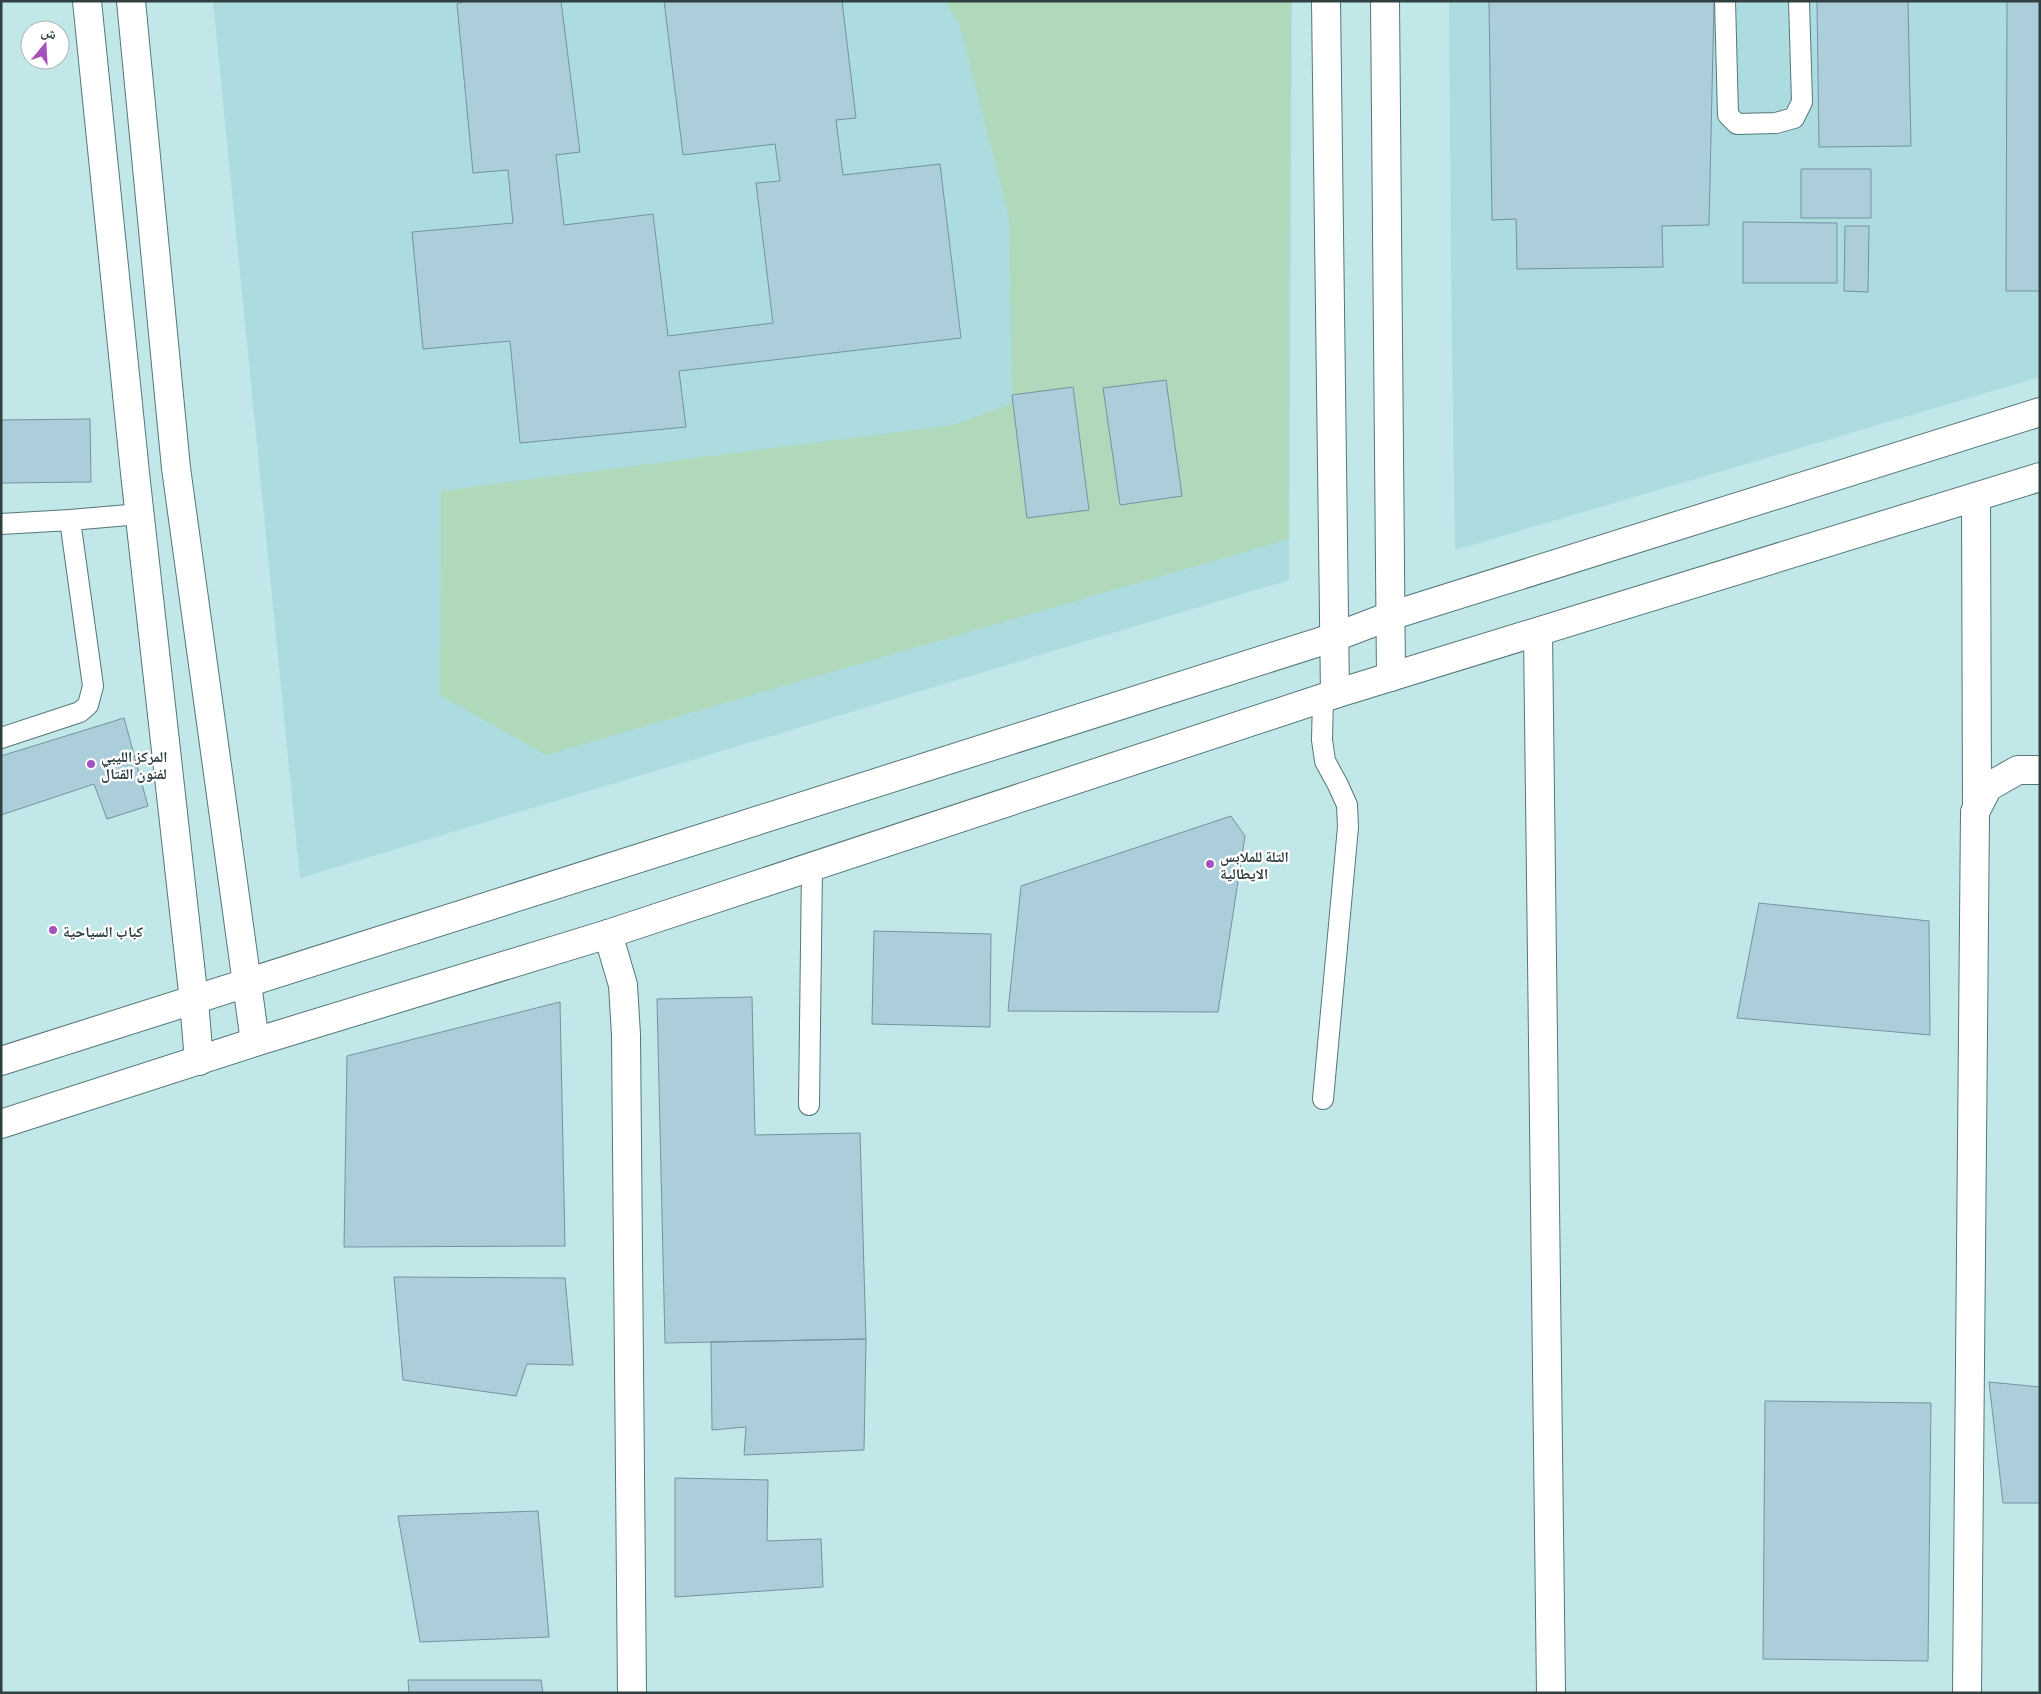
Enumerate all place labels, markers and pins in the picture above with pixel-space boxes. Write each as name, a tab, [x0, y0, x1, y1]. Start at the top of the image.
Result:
place label: المركز الليبي لفنون القتال	[101, 744, 168, 784]
marker: المركز الليبي لفنون القتال	[85, 758, 97, 770]
place label: التلة للملابس الايطالية	[1220, 844, 1289, 884]
marker: التلة للملابس الايطالية	[1204, 858, 1216, 870]
place label: كباب السياحية	[63, 919, 144, 942]
marker: كباب السياحية	[47, 924, 59, 936]

